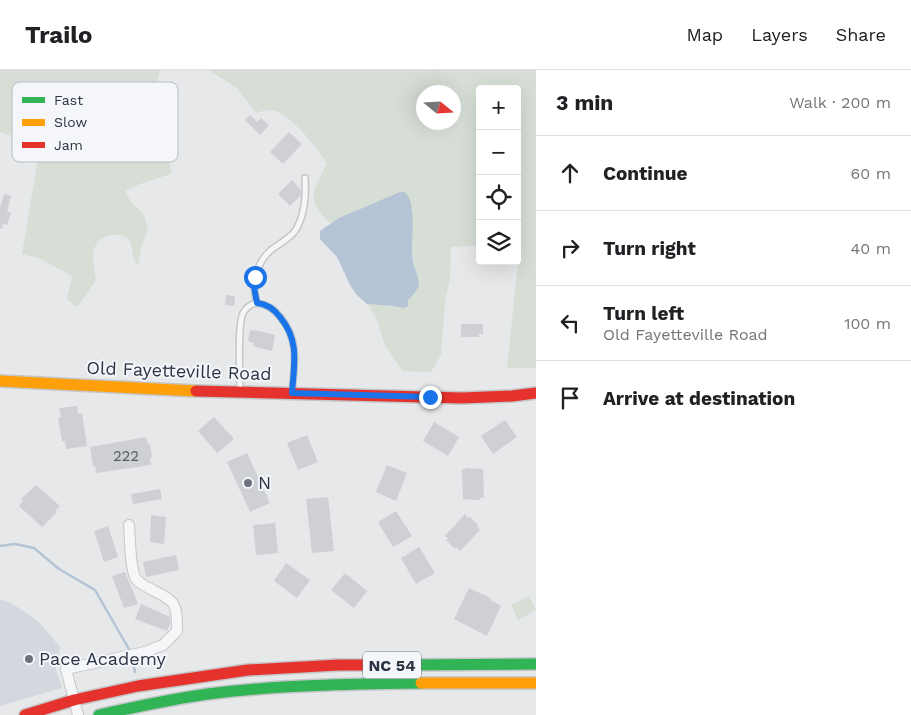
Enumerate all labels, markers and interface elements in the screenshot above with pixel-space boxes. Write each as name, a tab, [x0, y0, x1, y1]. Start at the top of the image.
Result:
text: Trailo	[25, 21, 92, 49]
text: Map	[686, 24, 723, 45]
text: Layers	[751, 24, 808, 45]
text: Share	[836, 24, 886, 45]
legend	[12, 82, 178, 162]
north arrow	[416, 85, 461, 130]
map controls	[476, 85, 521, 265]
button: +	[476, 85, 521, 130]
text: 3 min	[556, 90, 613, 115]
text: Fast	[54, 92, 83, 108]
text: Walk · 200 m	[789, 93, 891, 112]
text: Slow	[54, 114, 87, 130]
button: −	[476, 130, 521, 175]
text: Jam	[54, 137, 83, 153]
icon: ahead	[556, 159, 584, 187]
text: Continue	[603, 162, 687, 185]
text: 60 m	[851, 164, 891, 183]
button: locate	[476, 175, 521, 220]
button: layers	[476, 220, 521, 265]
icon: right	[556, 234, 584, 262]
text: Turn right	[603, 237, 696, 260]
text: 40 m	[851, 239, 891, 258]
route start	[244, 266, 267, 289]
text: Turn left	[603, 302, 684, 325]
icon: left	[556, 309, 584, 337]
text: 100 m	[844, 314, 891, 333]
text: Old Fayetteville Road	[603, 325, 768, 344]
street label: Old Fayetteville Road	[86, 357, 272, 384]
icon: arrive	[556, 384, 584, 412]
route end	[419, 386, 442, 409]
text: Arrive at destination	[603, 387, 795, 410]
house number: 222	[113, 447, 139, 465]
place label: N	[258, 472, 271, 493]
marker: N	[242, 477, 254, 489]
place label: Pace Academy	[39, 648, 167, 669]
road number: NC 54	[363, 652, 421, 678]
marker: Pace Academy	[23, 653, 35, 665]

